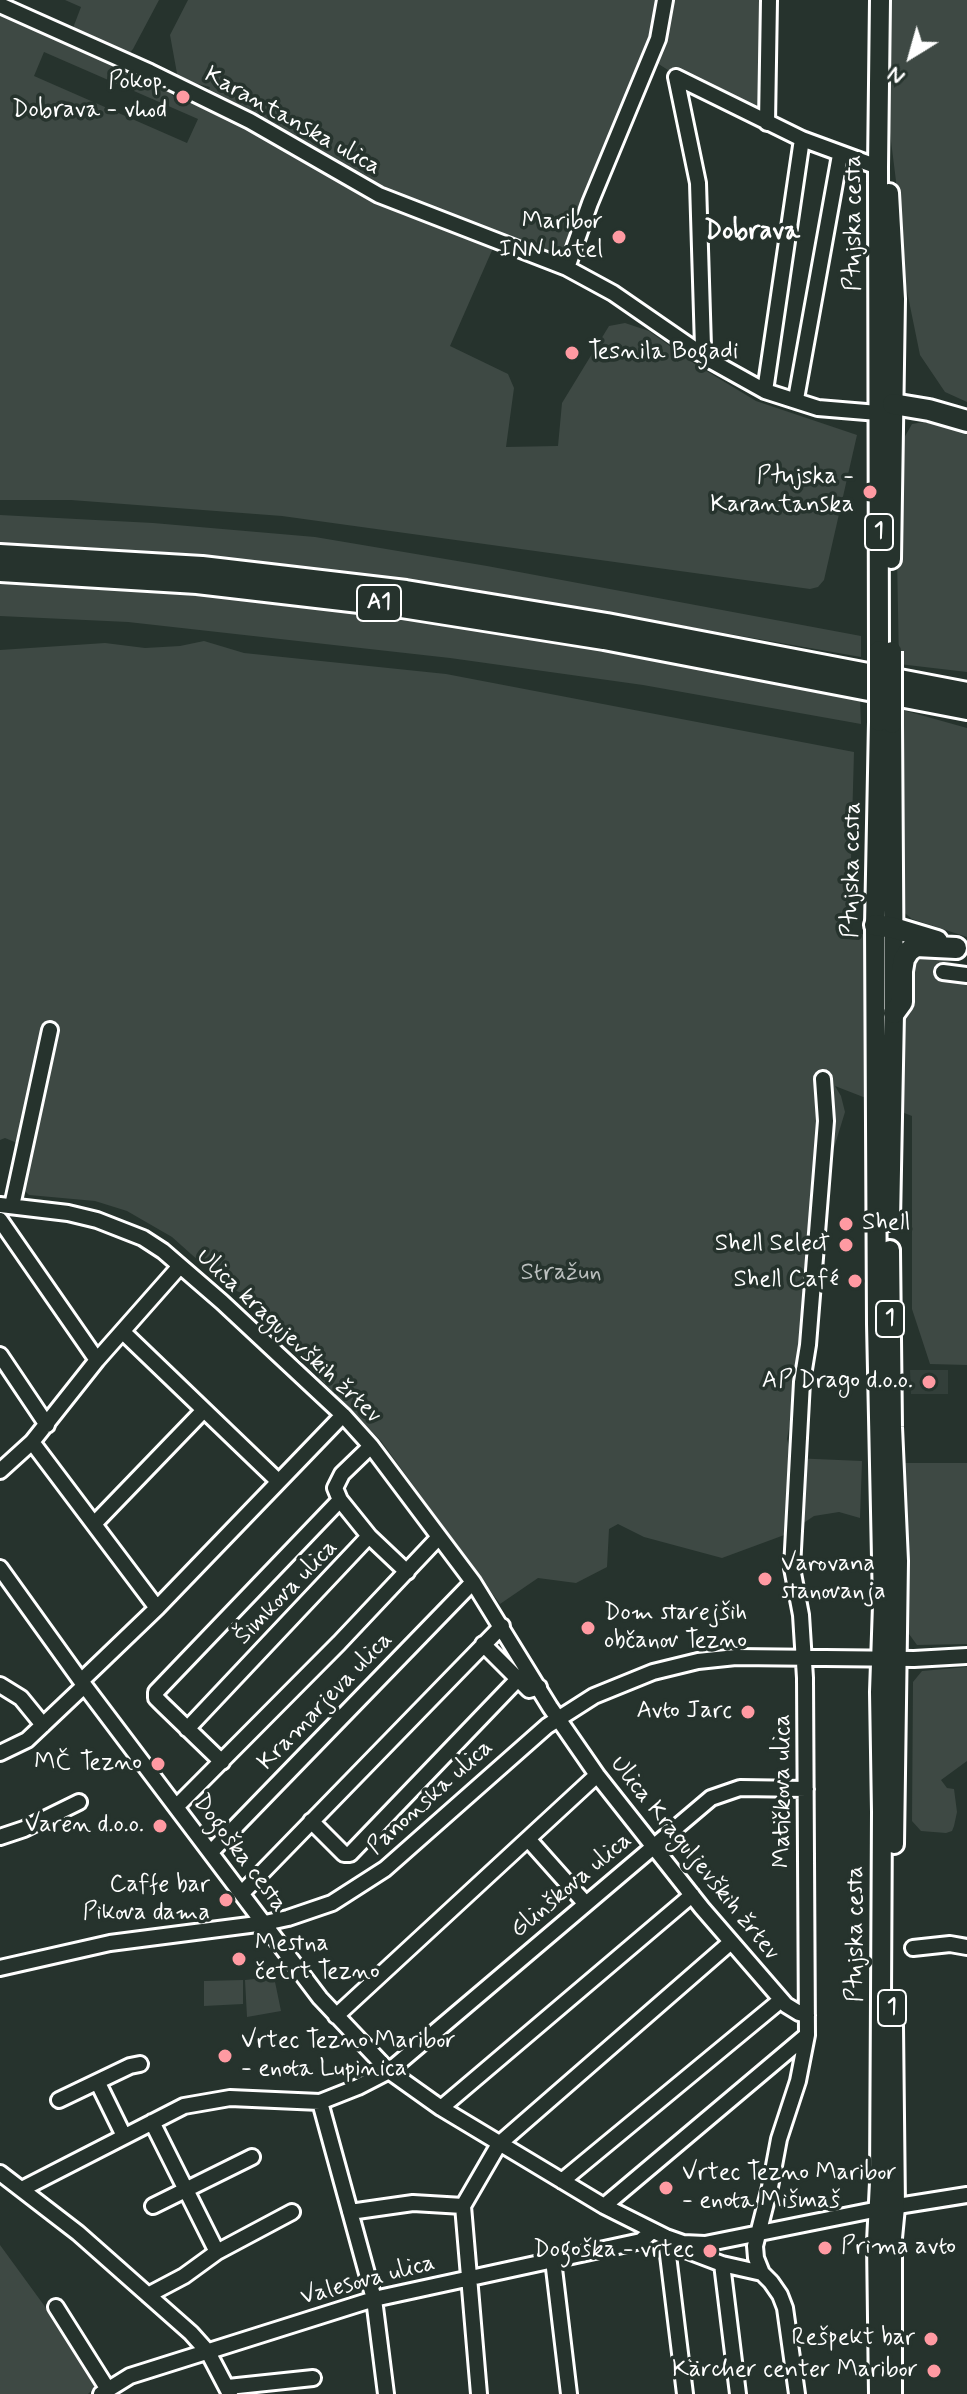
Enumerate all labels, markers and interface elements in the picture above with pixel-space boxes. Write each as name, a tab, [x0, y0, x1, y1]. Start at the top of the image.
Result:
north arrow	[871, 16, 951, 96]
text: N	[882, 60, 911, 91]
street label: Karantanska ulica	[199, 62, 385, 182]
place label: Pokop. Dobrava - vhod	[12, 69, 167, 125]
marker: Pokop. Dobrava - vhod	[174, 88, 192, 106]
street label: Ptujska cesta	[841, 155, 869, 291]
place label: Maribor INN hotel	[499, 209, 603, 265]
district label: Dobrava	[704, 217, 800, 249]
marker: Maribor INN hotel	[610, 228, 628, 246]
place label: Tesnila Bogadi	[588, 339, 738, 367]
marker: Tesnila Bogadi	[563, 344, 581, 362]
place label: Ptujska - Karantanska	[710, 464, 854, 520]
marker: Ptujska - Karantanska	[861, 483, 879, 501]
road number: 1	[865, 514, 893, 550]
road number: A1	[357, 585, 401, 621]
street label: Ptujska cesta	[837, 801, 869, 939]
place label: Shell	[862, 1210, 910, 1238]
marker: Shell	[837, 1215, 855, 1233]
place label: Shell Select	[715, 1231, 830, 1259]
marker: Shell Select	[837, 1236, 855, 1254]
street label: Ulica kragujevških žrtev	[189, 1243, 387, 1431]
park label: Stražun	[520, 1260, 602, 1288]
place label: Shell Café	[733, 1267, 839, 1295]
marker: Shell Café	[846, 1272, 864, 1290]
road number: 1	[876, 1301, 904, 1337]
place label: AP Drago d.o.o.	[762, 1368, 913, 1396]
marker: AP Drago d.o.o.	[920, 1373, 938, 1391]
street label: Šimkova ulica	[229, 1534, 345, 1652]
place label: Varovana stanovanja	[781, 1551, 886, 1607]
marker: Varovana stanovanja	[756, 1570, 774, 1588]
place label: Dom starejših občanov Tezno	[604, 1600, 747, 1656]
marker: Dom starejših občanov Tezno	[579, 1619, 597, 1637]
street label: Kramarjeva ulica	[253, 1627, 399, 1777]
place label: Avto Jarc	[636, 1698, 732, 1726]
marker: Avto Jarc	[739, 1703, 757, 1721]
street label: Matičkova ulica	[770, 1714, 798, 1868]
street label: Panonska ulica	[362, 1734, 500, 1862]
place label: MČ Tezno	[34, 1750, 142, 1778]
street label: Ulica Kraguljevških žrtev	[603, 1751, 785, 1967]
marker: MČ Tezno	[149, 1755, 167, 1773]
street label: Dogoška cesta	[186, 1790, 292, 1918]
place label: Varen d.o.o.	[25, 1812, 144, 1840]
marker: Varen d.o.o.	[151, 1817, 169, 1835]
street label: Glinškova ulica	[506, 1827, 638, 1945]
street label: Ptujska cesta	[843, 1866, 871, 2002]
place label: Caffe bar Pikova dama	[83, 1872, 210, 1928]
marker: Caffe bar Pikova dama	[217, 1891, 235, 1909]
place label: Mestna četrt Tezno	[255, 1931, 380, 1987]
marker: Mestna četrt Tezno	[230, 1950, 248, 1968]
road number: 1	[878, 1990, 906, 2026]
place label: Vrtec Tezno Maribor - enota Lupinica	[241, 2028, 456, 2084]
marker: Vrtec Tezno Maribor - enota Lupinica	[216, 2047, 234, 2065]
place label: Vrtec Tezno Maribor - enota Mišmaš	[682, 2160, 897, 2216]
marker: Vrtec Tezno Maribor - enota Mišmaš	[657, 2179, 675, 2197]
place label: Prima avto	[841, 2234, 956, 2262]
place label: Dogoška - vrtec	[533, 2237, 694, 2265]
marker: Prima avto	[816, 2239, 834, 2257]
marker: Dogoška - vrtec	[701, 2242, 719, 2260]
street label: Valesova ulica	[298, 2249, 438, 2313]
place label: Rešpekt bar	[791, 2325, 915, 2353]
marker: Rešpekt bar	[922, 2330, 940, 2348]
place label: Kärcher center Maribor	[672, 2357, 918, 2385]
marker: Kärcher center Maribor	[925, 2362, 943, 2380]

